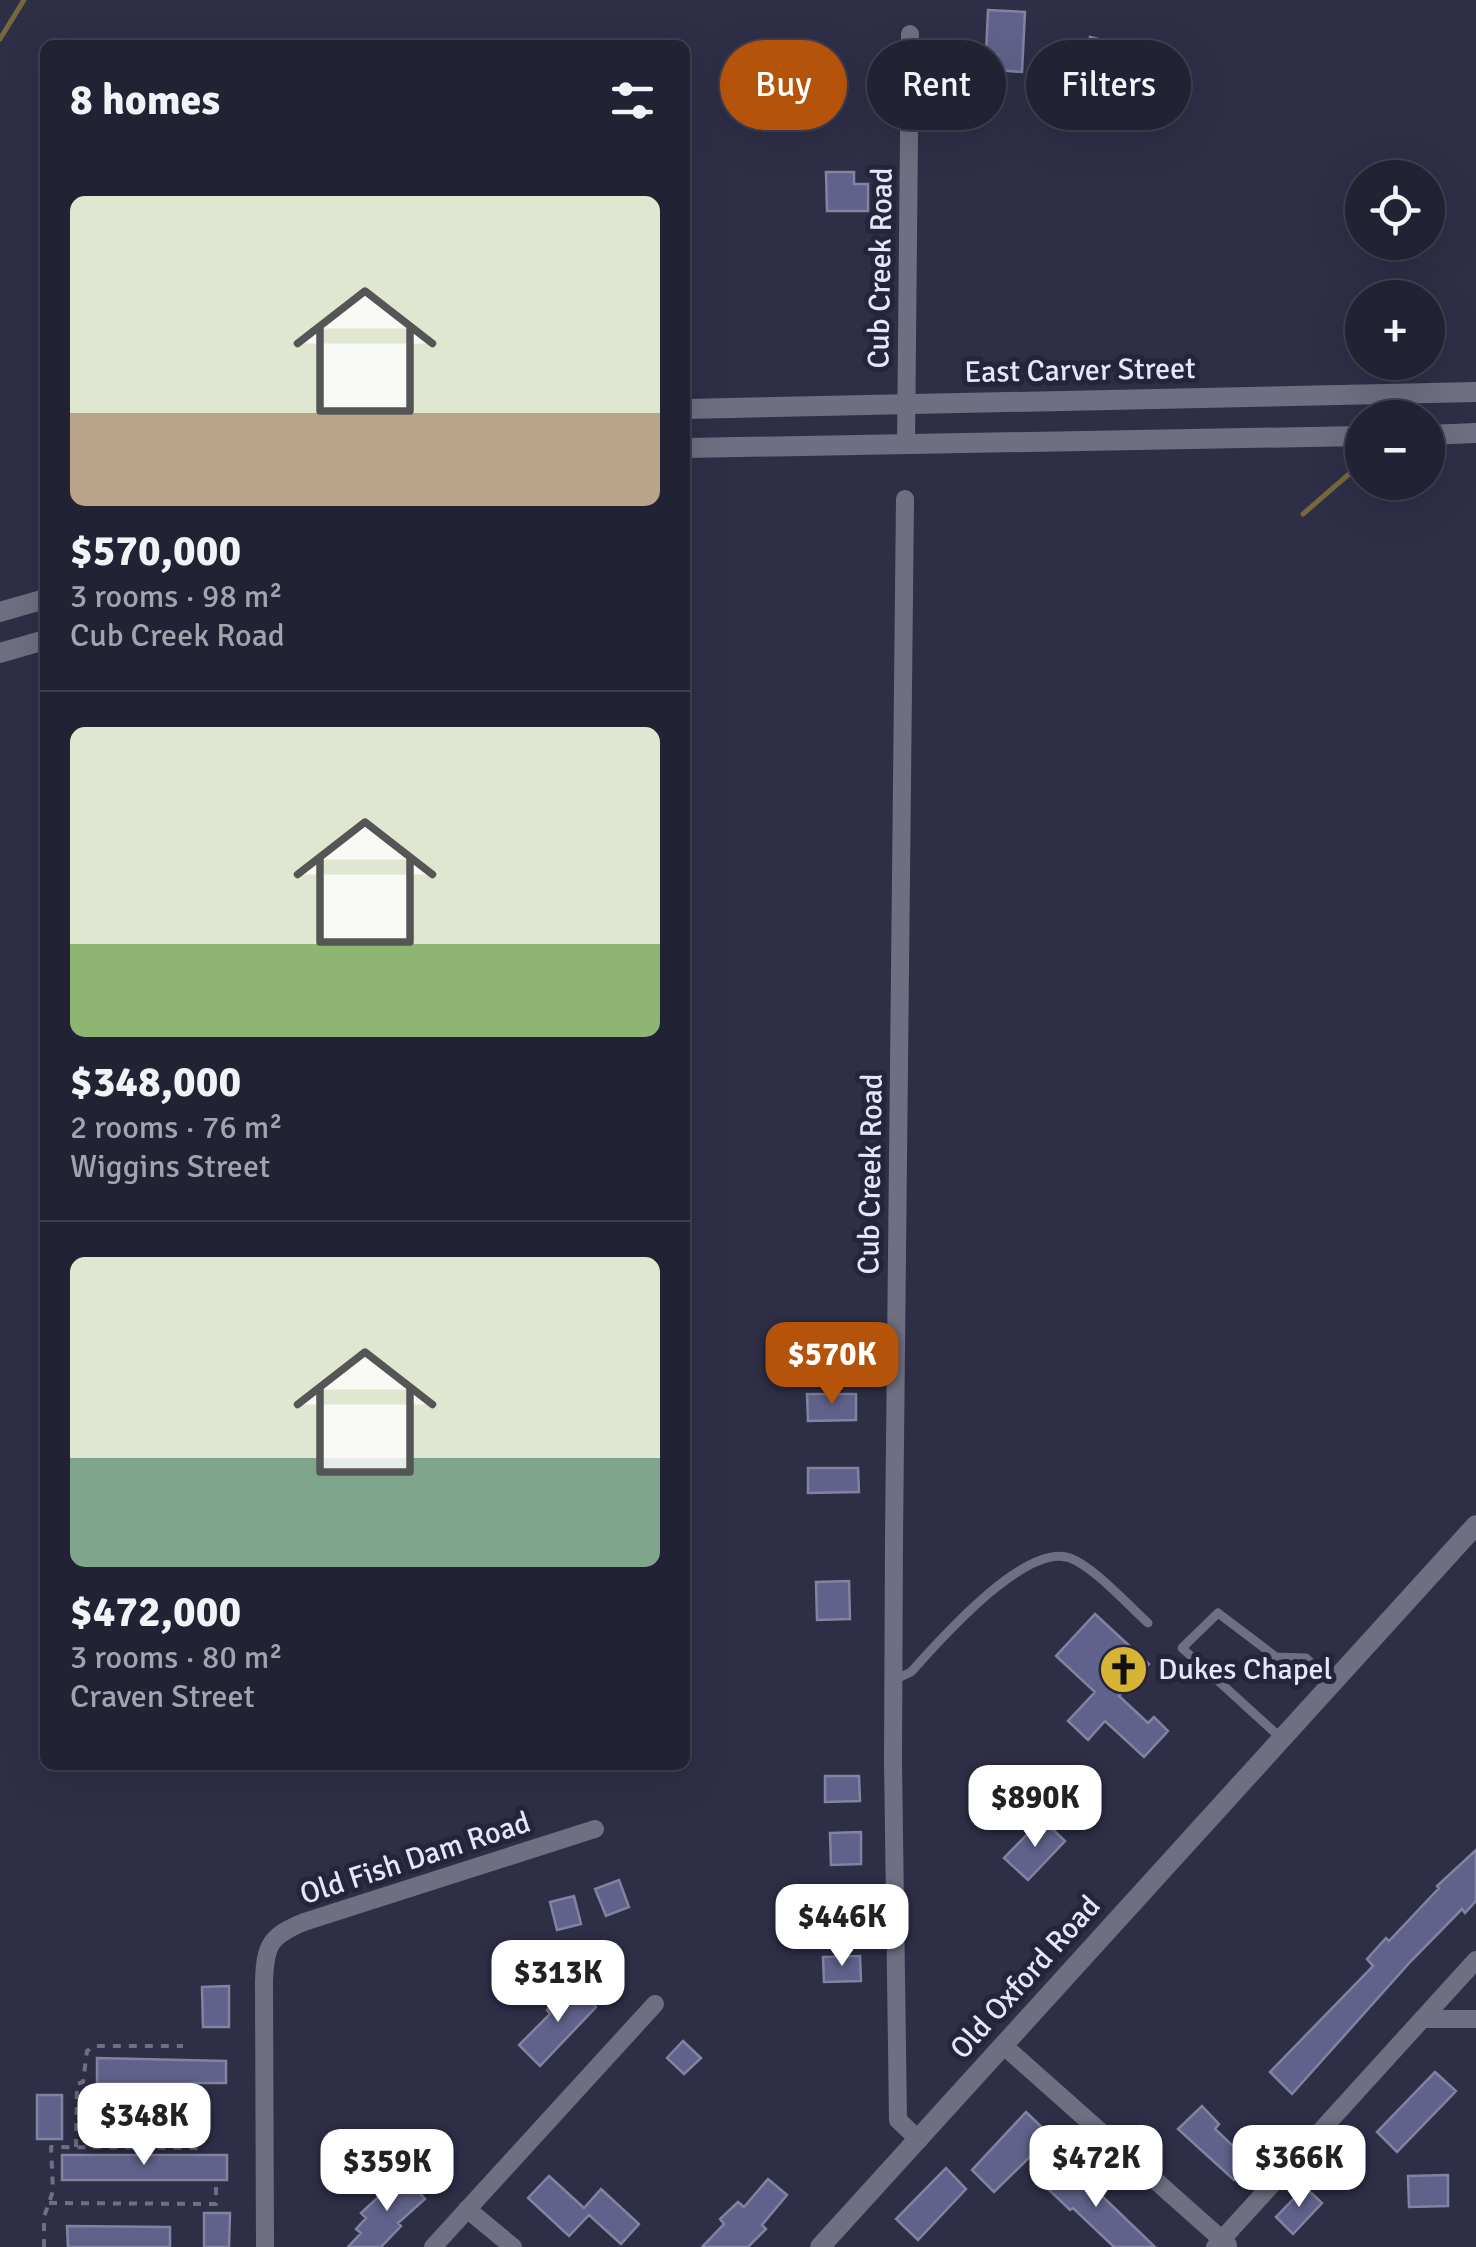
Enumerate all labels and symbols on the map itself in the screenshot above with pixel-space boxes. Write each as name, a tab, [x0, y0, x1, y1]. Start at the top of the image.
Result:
street label: Cub Creek Road	[860, 167, 901, 369]
street label: East Carver Street	[964, 350, 1196, 391]
street label: Cub Creek Road	[850, 1073, 891, 1275]
pin: $570K	[762, 1322, 902, 1407]
church icon: Dukes Chapel	[1097, 1643, 1149, 1695]
place label: Dukes Chapel	[1158, 1651, 1332, 1688]
pin: $890K	[965, 1765, 1105, 1850]
street label: Old Fish Dam Road	[295, 1804, 535, 1913]
pin: $446K	[772, 1884, 912, 1969]
street label: Old Oxford Road	[942, 1888, 1108, 2067]
pin: $313K	[488, 1940, 628, 2025]
pin: $348K	[74, 2083, 214, 2168]
pin: $472K	[1026, 2125, 1166, 2210]
pin: $366K	[1229, 2125, 1369, 2210]
pin: $359K	[317, 2129, 457, 2214]

